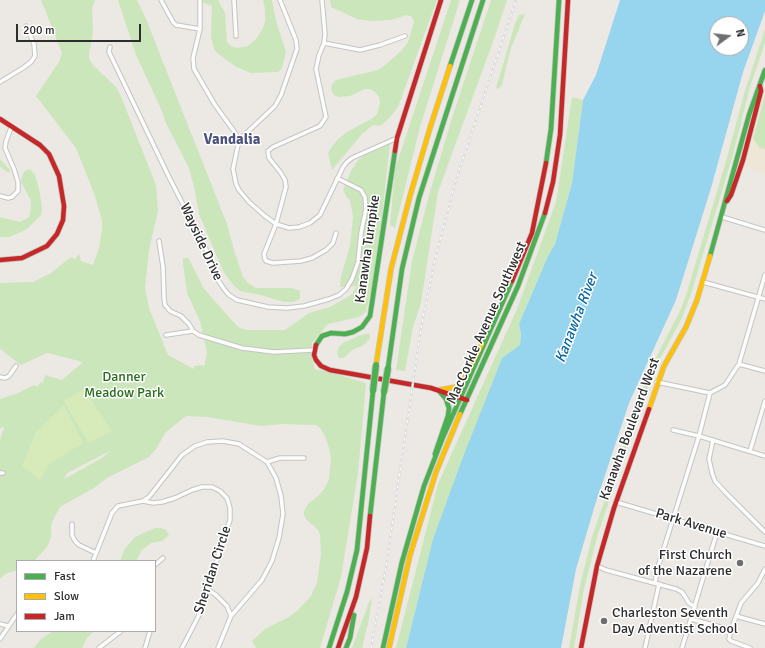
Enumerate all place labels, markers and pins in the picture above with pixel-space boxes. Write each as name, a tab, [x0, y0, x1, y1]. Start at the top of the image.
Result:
place label: First Church of the Nazarene	[638, 547, 732, 580]
marker: First Church of the Nazarene	[735, 558, 745, 568]
place label: Charleston Seventh Day Adventist School	[612, 605, 738, 638]
marker: Charleston Seventh Day Adventist School	[599, 616, 609, 626]

